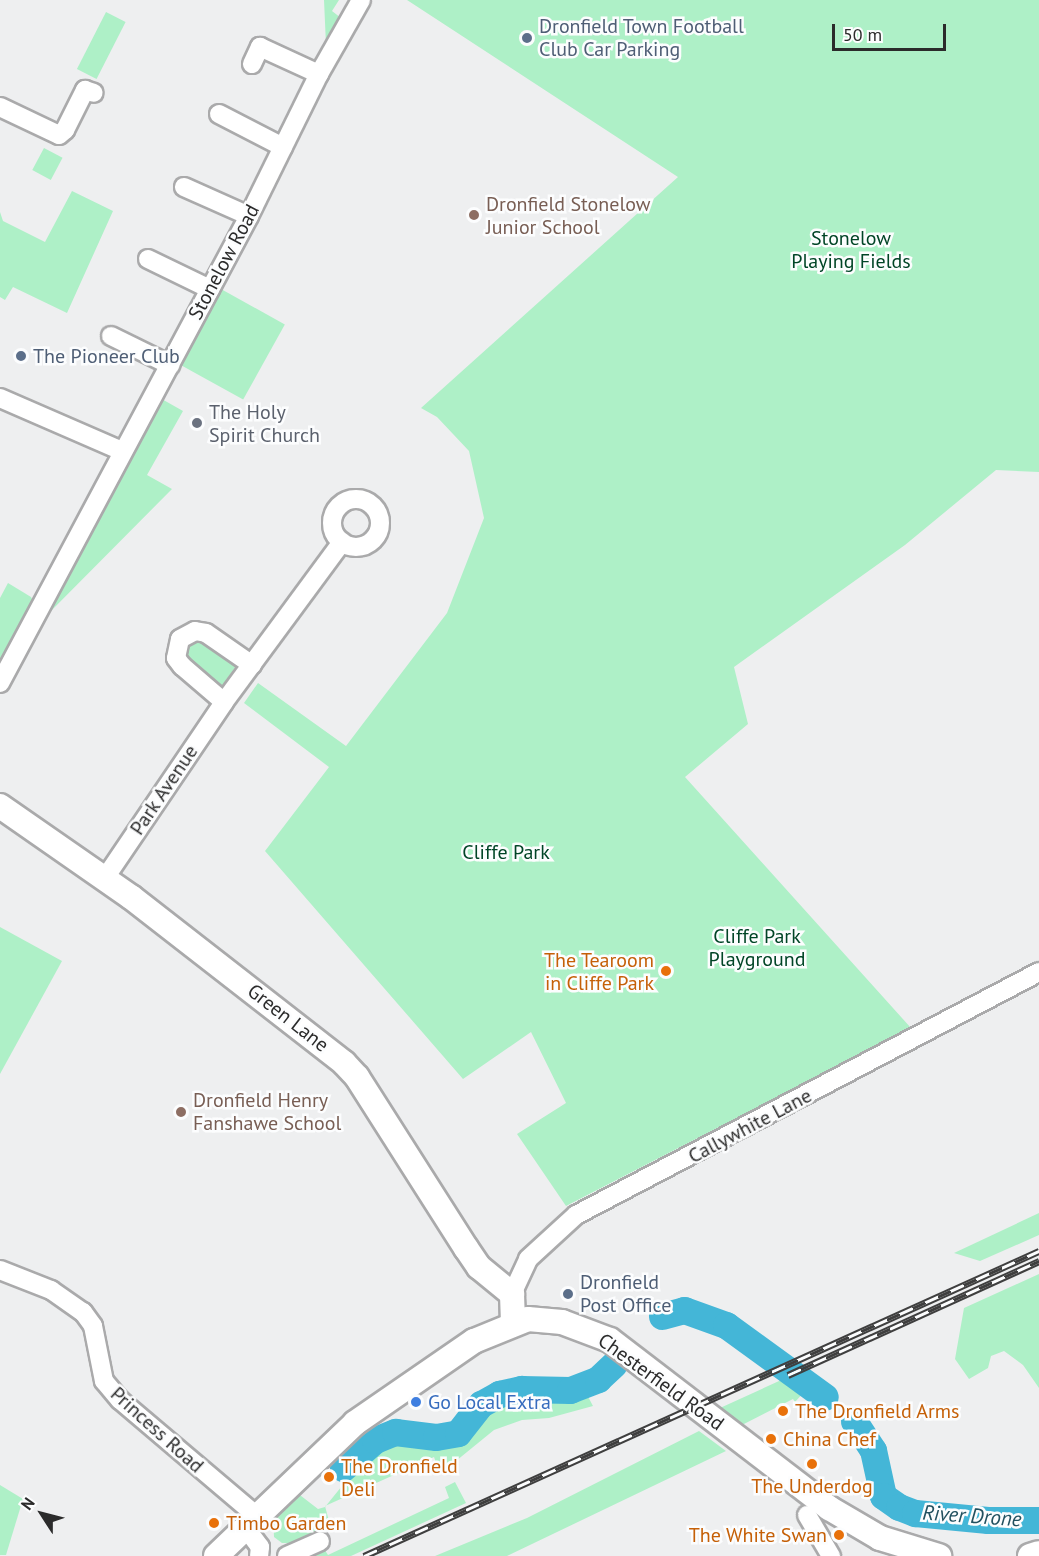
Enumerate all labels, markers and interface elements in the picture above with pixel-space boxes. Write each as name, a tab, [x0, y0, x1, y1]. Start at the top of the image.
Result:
scale bar	[835, 12, 949, 50]
place label: Dronfield Town Football Club Car Parking	[539, 14, 744, 61]
text: 50 m	[843, 23, 882, 46]
marker: Dronfield Town Football Club Car Parking	[520, 31, 534, 45]
place label: Dronfield Stonelow Junior School	[486, 192, 650, 239]
street label: Stonelow Road	[183, 200, 265, 324]
marker: Dronfield Stonelow Junior School	[467, 208, 481, 222]
park label: Stonelow Playing Fields	[791, 227, 911, 274]
place label: The Pioneer Club	[33, 344, 180, 368]
marker: The Pioneer Club	[14, 349, 28, 363]
place label: The Holy Spirit Church	[209, 400, 320, 447]
marker: The Holy Spirit Church	[190, 416, 204, 430]
street label: Park Avenue	[125, 740, 203, 840]
park label: Cliffe Park	[462, 840, 550, 864]
park label: Cliffe Park Playground	[709, 924, 805, 971]
place label: The Tearoom in Cliffe Park	[543, 948, 654, 995]
marker: The Tearoom in Cliffe Park	[659, 964, 673, 978]
street label: Green Lane	[243, 979, 333, 1057]
street label: Callywhite Lane	[684, 1083, 816, 1169]
place label: Dronfield Henry Fanshawe School	[193, 1088, 341, 1135]
marker: Dronfield Henry Fanshawe School	[174, 1105, 188, 1119]
place label: Dronfield Post Office	[580, 1270, 671, 1317]
marker: Dronfield Post Office	[561, 1287, 575, 1301]
street label: Chesterfield Road	[593, 1328, 729, 1436]
street label: Princess Road	[106, 1382, 208, 1478]
place label: Go Local Extra	[428, 1390, 551, 1414]
marker: Go Local Extra	[409, 1395, 423, 1409]
place label: The Dronfield Arms	[795, 1399, 960, 1423]
marker: The Dronfield Arms	[776, 1404, 790, 1418]
place label: China Chef	[783, 1427, 876, 1451]
marker: China Chef	[764, 1432, 778, 1446]
place label: The Dronfield Deli	[341, 1454, 458, 1501]
marker: The Underdog	[805, 1457, 819, 1471]
marker: The Dronfield Deli	[322, 1470, 336, 1484]
place label: The Underdog	[751, 1474, 873, 1498]
north arrow	[12, 1484, 72, 1544]
text: N	[16, 1493, 39, 1514]
water label: River Drone	[922, 1500, 1022, 1532]
place label: Timbo Garden	[226, 1511, 346, 1535]
marker: Timbo Garden	[207, 1516, 221, 1530]
place label: The White Swan	[688, 1523, 827, 1547]
marker: The White Swan	[832, 1528, 846, 1542]

